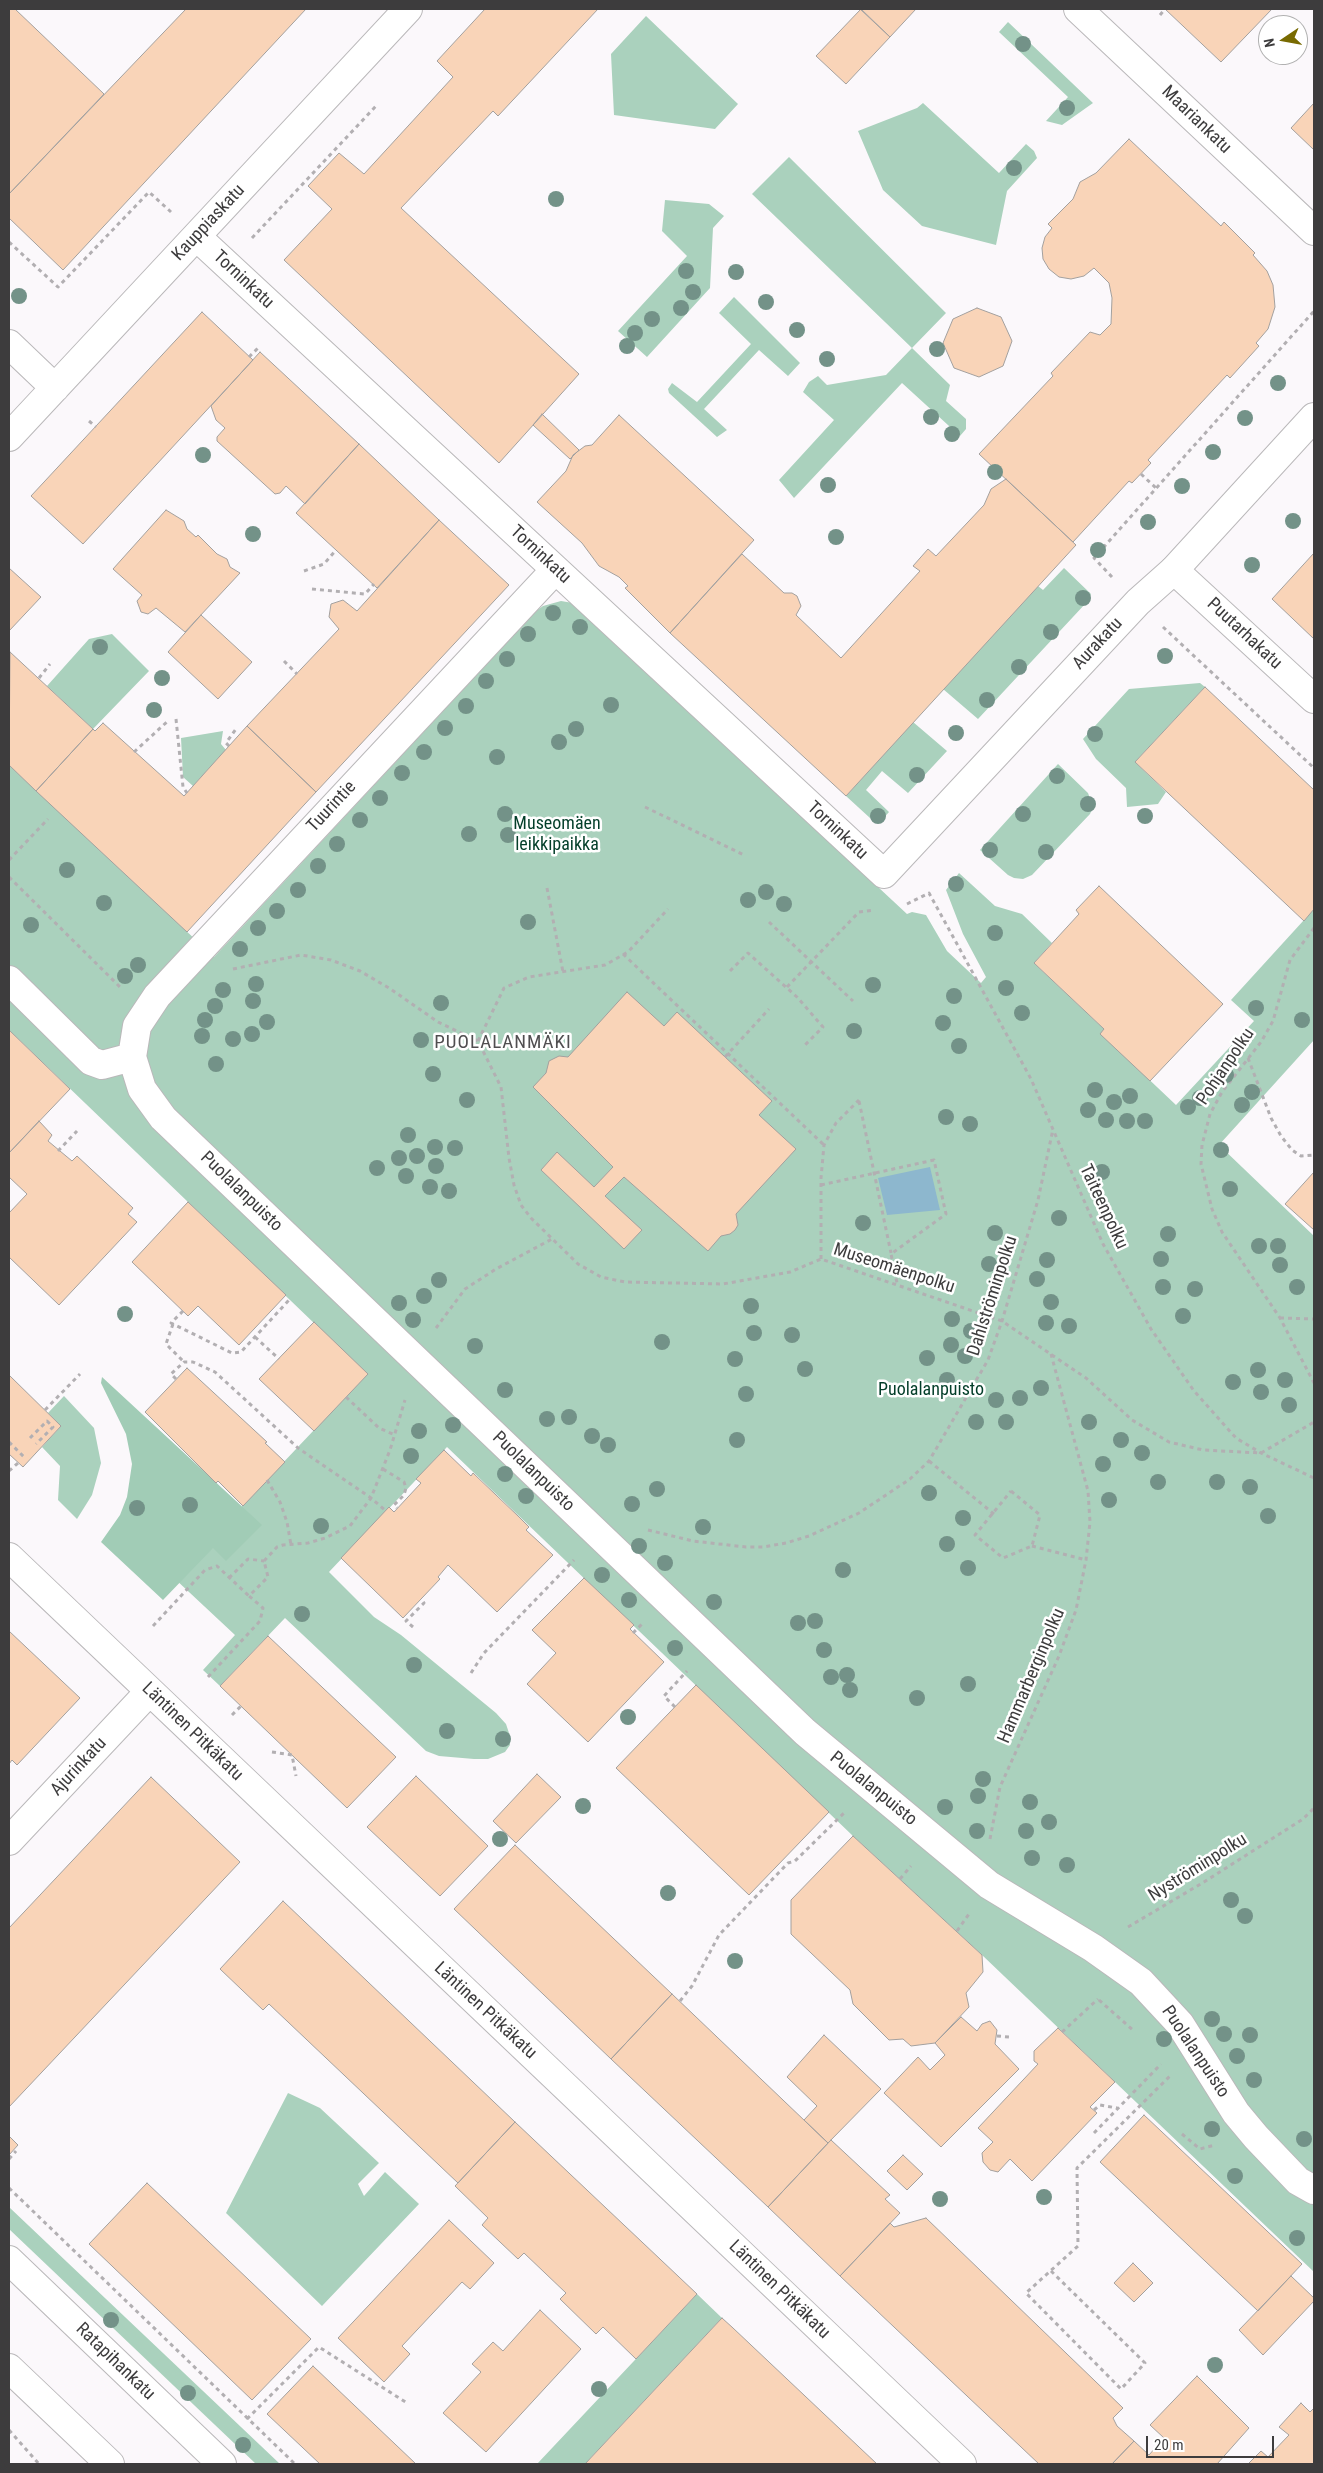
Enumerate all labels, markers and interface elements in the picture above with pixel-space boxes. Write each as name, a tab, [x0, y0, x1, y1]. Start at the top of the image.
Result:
north arrow	[1258, 15, 1308, 65]
text: N	[1261, 37, 1278, 49]
street label: Maariankatu	[1157, 81, 1235, 159]
street label: Kauppiaskatu	[168, 180, 250, 266]
street label: Torninkatu	[208, 246, 278, 314]
street label: Torninkatu	[505, 521, 575, 589]
street label: Puutarhakatu	[1202, 594, 1286, 674]
street label: Aurakatu	[1068, 613, 1128, 675]
street label: Tuurintie	[303, 777, 361, 837]
street label: Torninkatu	[802, 797, 872, 865]
park label: Museomäen leikkipaikka	[513, 813, 601, 856]
street label: Pohjanpolku	[1192, 1025, 1260, 1109]
district label: PUOLALANMÄKI	[433, 1032, 573, 1054]
street label: Puolalanpuisto	[195, 1147, 287, 1237]
street label: Taiteenpolku	[1074, 1161, 1132, 1253]
street label: Dahlströminpolku	[963, 1233, 1023, 1359]
street label: Museomäenpolku	[831, 1239, 957, 1299]
park label: Puolalanpuisto	[878, 1379, 984, 1401]
street label: Puolalanpuisto	[487, 1427, 579, 1517]
street label: Hammarberginpolku	[994, 1605, 1070, 1747]
street label: Läntinen Pitkäkatu	[137, 1678, 247, 1786]
street label: Ajurinkatu	[46, 1733, 112, 1801]
street label: Puolalanpuisto	[825, 1747, 921, 1831]
street label: Nyströminpolku	[1145, 1829, 1251, 1907]
street label: Läntinen Pitkäkatu	[429, 1958, 541, 2064]
street label: Puolalanpuisto	[1156, 2002, 1234, 2102]
street label: Läntinen Pitkäkatu	[724, 2236, 834, 2344]
street label: Ratapihankatu	[71, 2319, 159, 2405]
scale bar	[1148, 2426, 1276, 2458]
text: 20 m	[1154, 2436, 1184, 2454]

